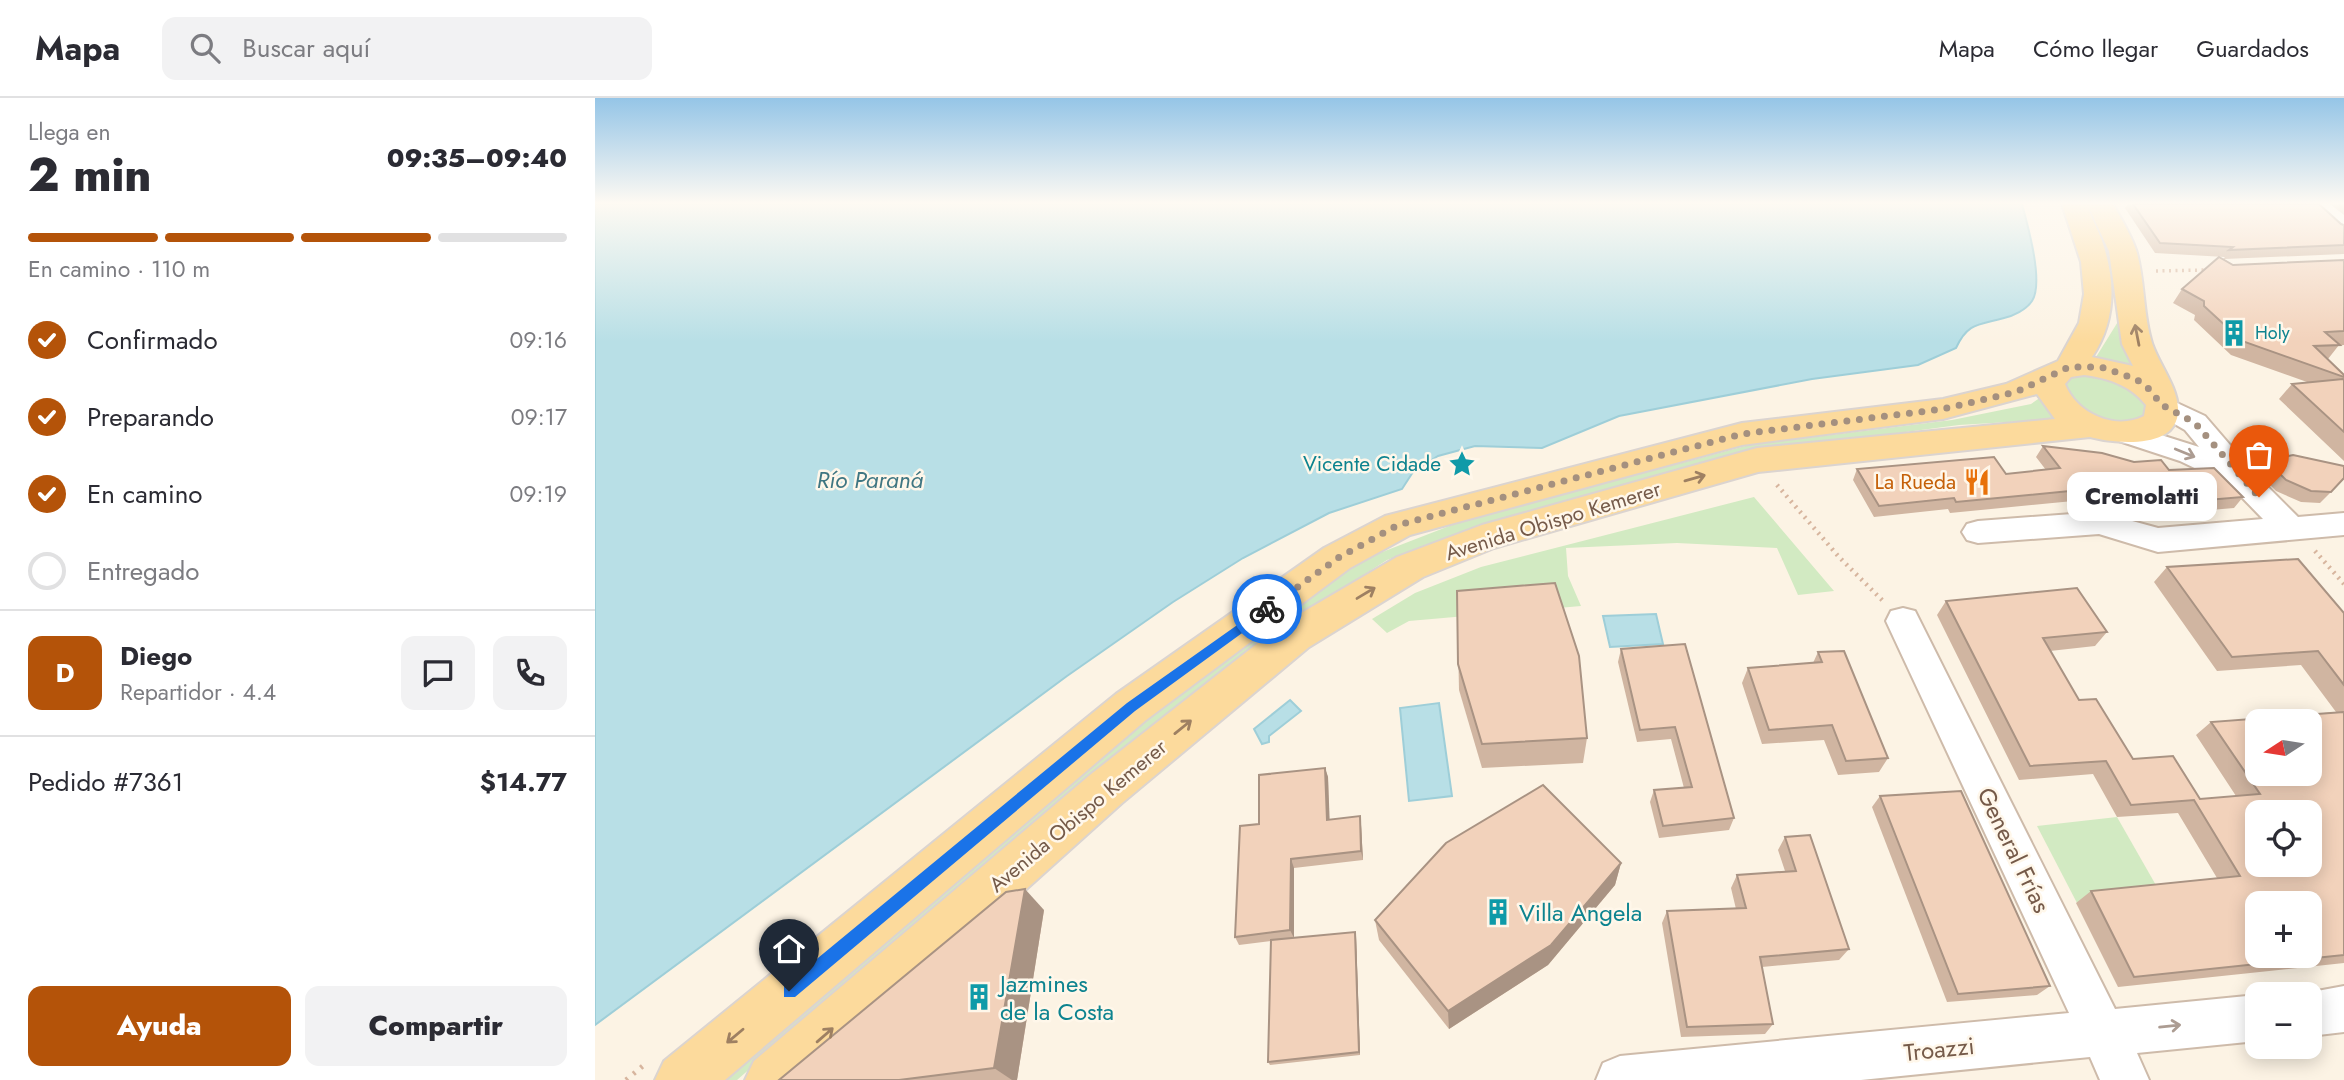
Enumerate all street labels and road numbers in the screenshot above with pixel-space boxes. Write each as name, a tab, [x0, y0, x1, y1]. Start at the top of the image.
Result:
street label: Avenida Obispo Kemerer	[1442, 474, 1665, 568]
street label: Avenida Obispo Kemerer	[983, 732, 1174, 899]
street label: General Frías	[1969, 781, 2059, 919]
street label: Troazzi	[1902, 1028, 1976, 1070]

